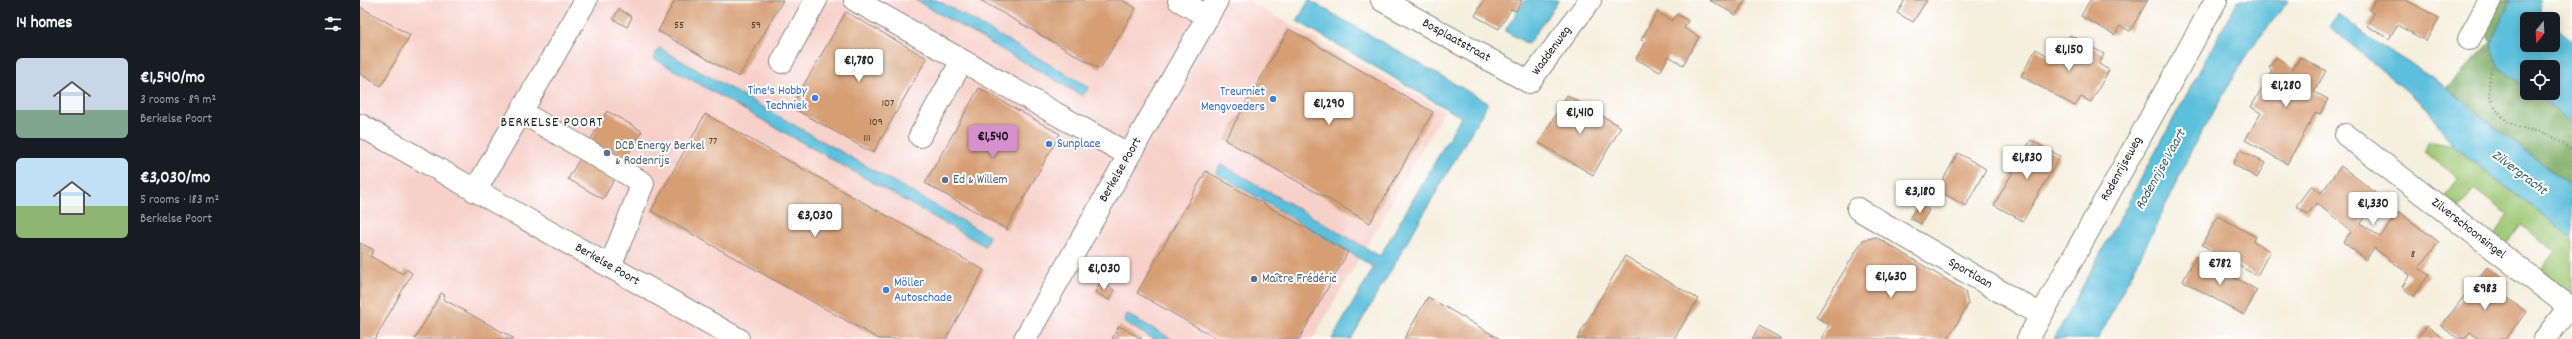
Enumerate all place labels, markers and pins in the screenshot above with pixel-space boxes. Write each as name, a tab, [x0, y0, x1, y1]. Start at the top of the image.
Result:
pin: €1,150	[2036, 38, 2102, 72]
pin: €1,780	[826, 49, 892, 83]
pin: €1,280	[2253, 74, 2319, 108]
place label: Tine's Hobby Techniek	[748, 82, 808, 116]
place label: Treurniet Mengvoeders	[1201, 83, 1265, 117]
pin: €1,290	[1296, 92, 1362, 126]
marker: Tine's Hobby Techniek	[810, 93, 820, 103]
marker: Treurniet Mengvoeders	[1268, 94, 1278, 104]
pin: €1,410	[1547, 101, 1613, 135]
pin: €1,540	[960, 125, 1026, 159]
place label: Sunplace	[1057, 135, 1101, 154]
place label: DCB Energy Berkel & Rodenrijs	[615, 137, 705, 171]
marker: Sunplace	[1044, 139, 1054, 149]
pin: €1,830	[1994, 146, 2060, 180]
marker: DCB Energy Berkel & Rodenrijs	[602, 148, 612, 158]
place label: Ed & Willem	[953, 171, 1007, 190]
marker: Ed & Willem	[940, 175, 950, 185]
pin: €3,180	[1887, 180, 1953, 214]
pin: €1,330	[2340, 192, 2406, 226]
pin: €3,030	[782, 204, 848, 238]
pin: €782	[2196, 252, 2244, 286]
pin: €1,030	[1071, 257, 1137, 291]
pin: €1,630	[1858, 265, 1924, 299]
place label: Maître Frédéric	[1262, 270, 1337, 289]
place label: Möller Autoschade	[894, 274, 952, 308]
marker: Maître Frédéric	[1249, 274, 1259, 284]
pin: €983	[2461, 277, 2509, 311]
marker: Möller Autoschade	[881, 285, 891, 295]

